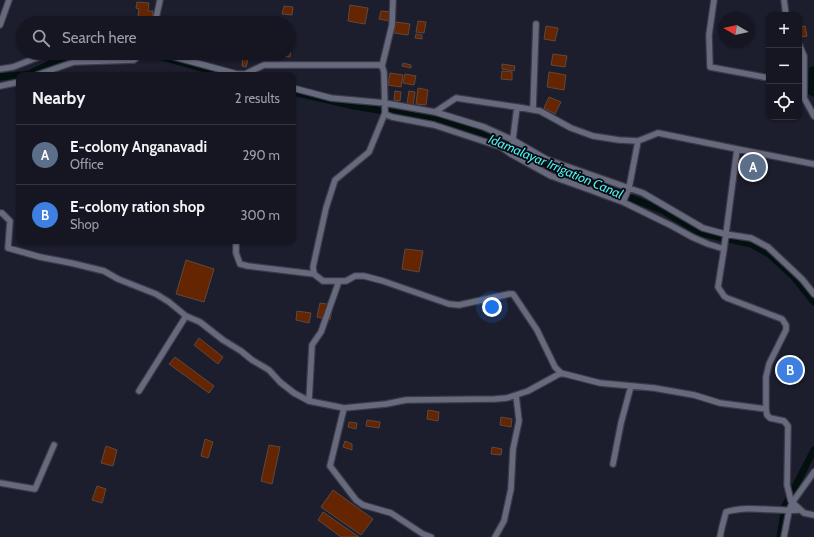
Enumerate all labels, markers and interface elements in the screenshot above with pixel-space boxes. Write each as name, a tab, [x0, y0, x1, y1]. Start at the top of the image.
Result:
north arrow	[718, 12, 754, 48]
map controls	[766, 12, 802, 120]
button: +	[766, 12, 802, 48]
search box	[16, 16, 296, 60]
icon: search	[30, 27, 52, 49]
text: Search here	[62, 29, 137, 47]
button: −	[766, 48, 802, 84]
button: locate	[766, 84, 802, 120]
text: Nearby	[32, 88, 85, 108]
text: 2 results	[235, 90, 280, 106]
water label: Idamalayar Irrigation Canal	[486, 130, 626, 202]
text: E-colony Anganavadi	[70, 138, 207, 156]
text: A	[41, 147, 49, 163]
text: 290 m	[242, 147, 280, 163]
pin: A	[740, 152, 766, 182]
text: Office	[70, 156, 104, 172]
text: E-colony ration shop	[70, 198, 205, 216]
text: B	[41, 207, 49, 223]
text: 300 m	[240, 207, 280, 223]
text: Shop	[70, 216, 99, 232]
your location	[482, 297, 502, 317]
pin: B	[777, 355, 803, 385]

